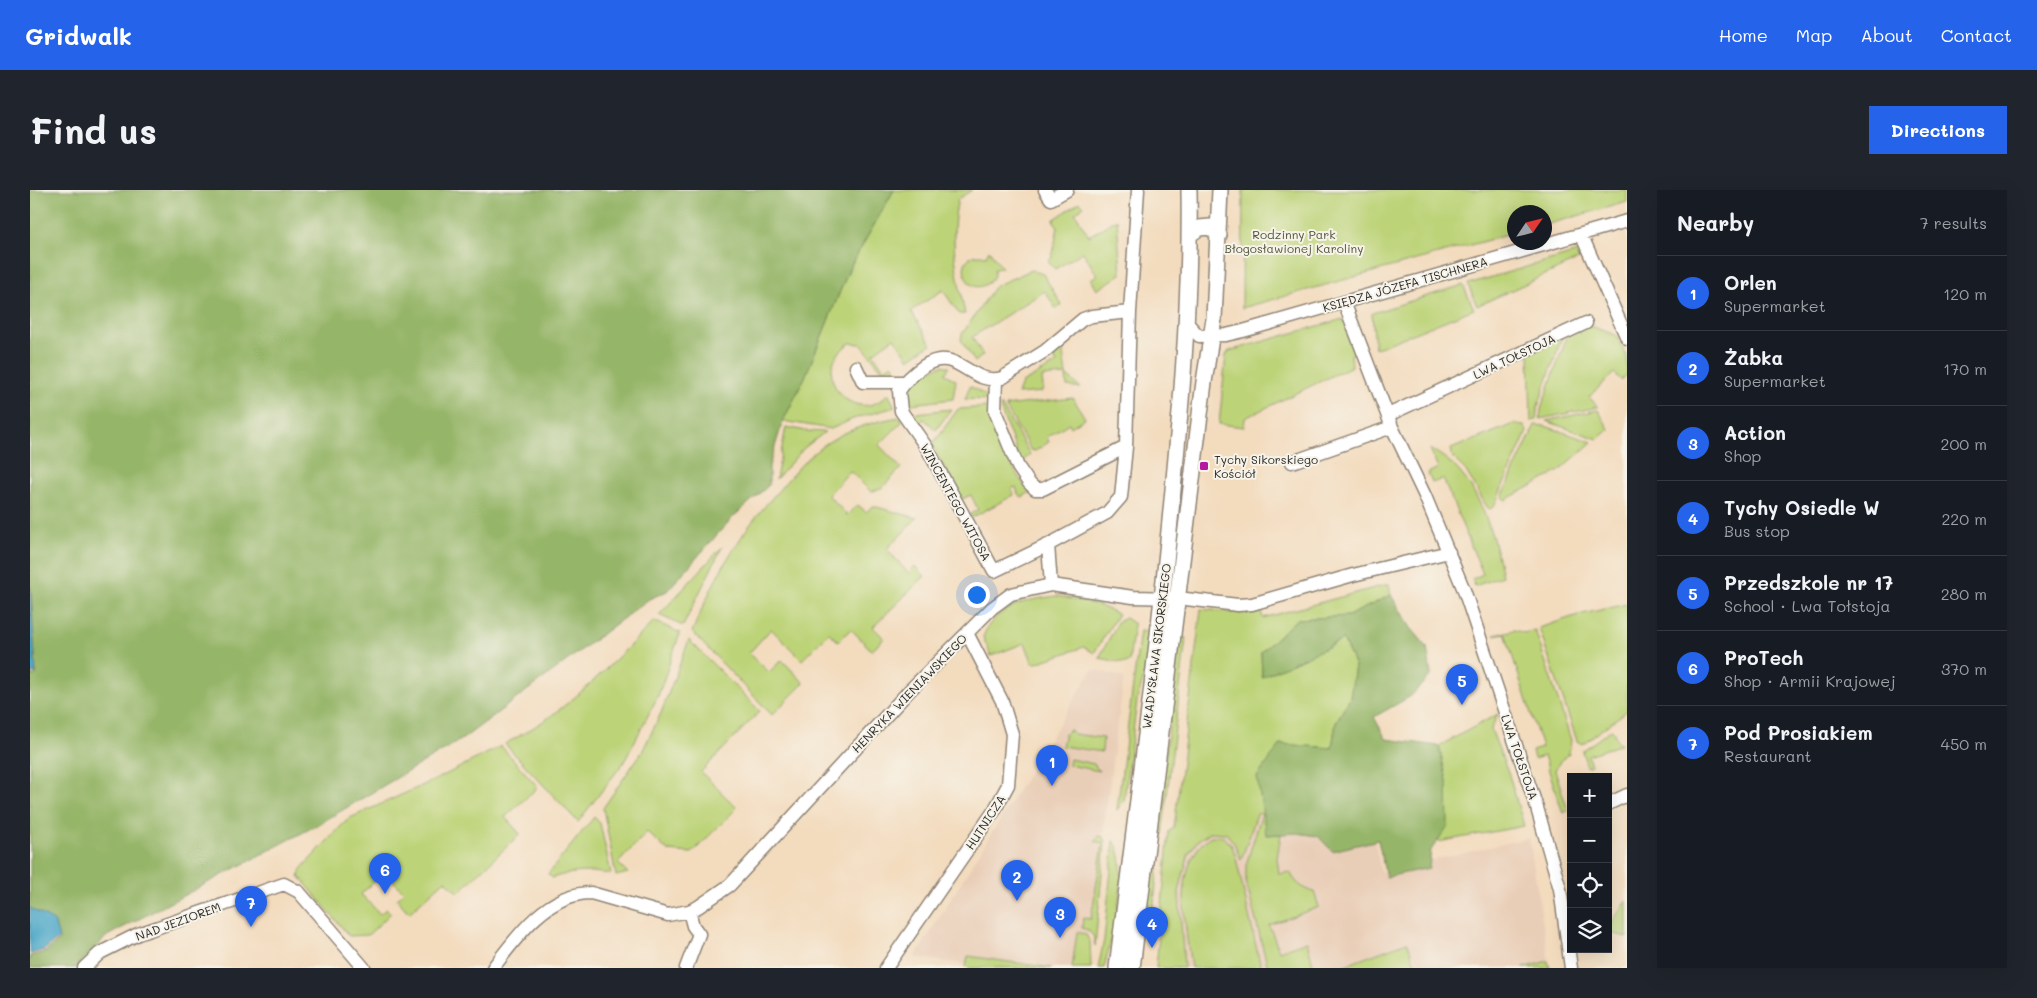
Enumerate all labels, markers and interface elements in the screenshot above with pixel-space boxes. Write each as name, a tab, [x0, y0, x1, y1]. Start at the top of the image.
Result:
text: Gridwalk	[25, 20, 132, 51]
text: Home	[1719, 23, 1768, 47]
text: Map	[1796, 23, 1832, 47]
text: About	[1860, 23, 1913, 47]
text: Contact	[1941, 23, 2012, 47]
button: Directions	[1869, 106, 2007, 154]
text: Find us	[30, 107, 157, 153]
north arrow	[1507, 205, 1552, 250]
text: Nearby	[1677, 209, 1754, 236]
text: 7 results	[1920, 212, 1987, 233]
park label: Rodzinny Park Błogosławionej Karoliny	[1225, 226, 1363, 256]
street label: KSIĘDZA JÓZEFA TISCHNERA	[1321, 253, 1489, 315]
text: Orlen	[1724, 270, 1777, 295]
text: 1	[1689, 283, 1697, 304]
text: 120 m	[1943, 283, 1987, 304]
text: Supermarket	[1724, 295, 1826, 316]
street label: LWA TOŁSTOJA	[1470, 330, 1558, 382]
text: Żabka	[1724, 345, 1783, 370]
text: 2	[1689, 358, 1697, 379]
text: 170 m	[1943, 358, 1987, 379]
text: Supermarket	[1724, 370, 1826, 391]
text: Action	[1724, 420, 1786, 445]
text: 3	[1688, 433, 1698, 454]
text: 200 m	[1940, 433, 1987, 454]
street label: WINCENTEGO WITOSA	[917, 440, 995, 564]
text: Shop	[1724, 445, 1761, 466]
place label: Tychy Sikorskiego Kościół	[1214, 451, 1318, 481]
marker: Tychy Sikorskiego Kościół	[1198, 460, 1210, 472]
text: Tychy Osiedle W	[1724, 495, 1879, 520]
text: 4	[1688, 508, 1698, 529]
text: 220 m	[1941, 508, 1987, 529]
text: Bus stop	[1724, 520, 1790, 541]
street label: WŁADYSŁAWA SIKORSKIEGO	[1138, 562, 1174, 730]
text: Przedszkole nr 17	[1724, 570, 1893, 595]
your location	[964, 582, 990, 608]
text: 5	[1688, 583, 1698, 604]
text: 280 m	[1941, 583, 1987, 604]
text: School · Lwa Tołstoja	[1724, 595, 1891, 616]
street label: HENRYKA WIENIAWSKIEGO	[848, 630, 970, 756]
text: ProTech	[1724, 645, 1803, 670]
text: 6	[1688, 658, 1698, 679]
text: 370 m	[1941, 658, 1987, 679]
pin: 5	[1446, 664, 1478, 705]
text: Shop · Armii Krajowej	[1724, 670, 1896, 691]
street label: LWA TOŁSTOJA	[1498, 712, 1542, 802]
text: Pod Prosiakiem	[1724, 720, 1873, 745]
text: 7	[1689, 733, 1697, 754]
text: 450 m	[1941, 733, 1987, 754]
pin: 1	[1036, 745, 1068, 786]
text: Restaurant	[1724, 745, 1812, 766]
map controls	[1567, 773, 1612, 953]
button: +	[1567, 773, 1612, 818]
street label: HUTNICZA	[961, 792, 1009, 852]
button: −	[1567, 818, 1612, 863]
pin: 6	[369, 853, 401, 894]
pin: 2	[1001, 860, 1033, 901]
button: locate	[1567, 863, 1612, 908]
pin: 7	[235, 886, 267, 927]
pin: 3	[1044, 897, 1076, 938]
street label: NAD JEZIOREM	[133, 898, 223, 944]
pin: 4	[1136, 907, 1168, 948]
button: layers	[1567, 908, 1612, 953]

